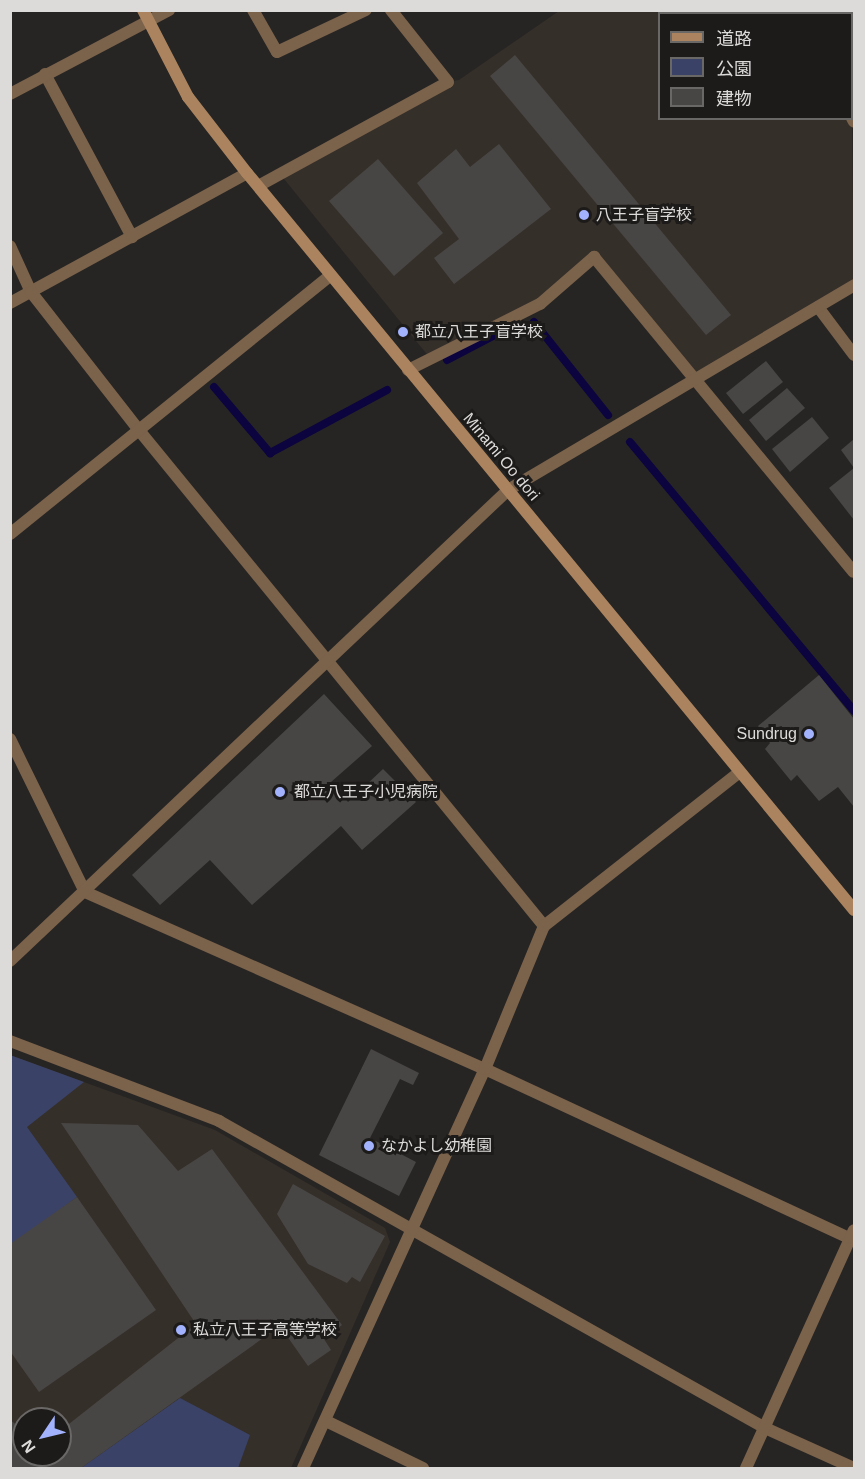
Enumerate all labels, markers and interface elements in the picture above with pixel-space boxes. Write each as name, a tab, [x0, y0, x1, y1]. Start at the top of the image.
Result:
legend	[658, 12, 853, 120]
text: 道路	[716, 29, 752, 49]
text: 公園	[716, 59, 752, 79]
text: 建物	[716, 89, 752, 109]
place label: 八王子盲学校	[596, 205, 692, 225]
marker: 八王子盲学校	[577, 208, 591, 222]
place label: 都立八王子盲学校	[415, 322, 543, 342]
marker: 都立八王子盲学校	[396, 325, 410, 339]
street label: Minami Oo dori	[459, 409, 543, 505]
place label: Sundrug	[737, 724, 797, 744]
marker: Sundrug	[802, 727, 816, 741]
place label: 都立八王子小児病院	[294, 782, 438, 802]
marker: 都立八王子小児病院	[271, 783, 289, 801]
place label: なかよし幼稚園	[381, 1136, 493, 1156]
marker: なかよし幼稚園	[362, 1139, 376, 1153]
place label: 私立八王子高等学校	[193, 1320, 337, 1340]
marker: 私立八王子高等学校	[174, 1323, 188, 1337]
north arrow	[12, 1407, 72, 1467]
text: N	[18, 1437, 39, 1456]

